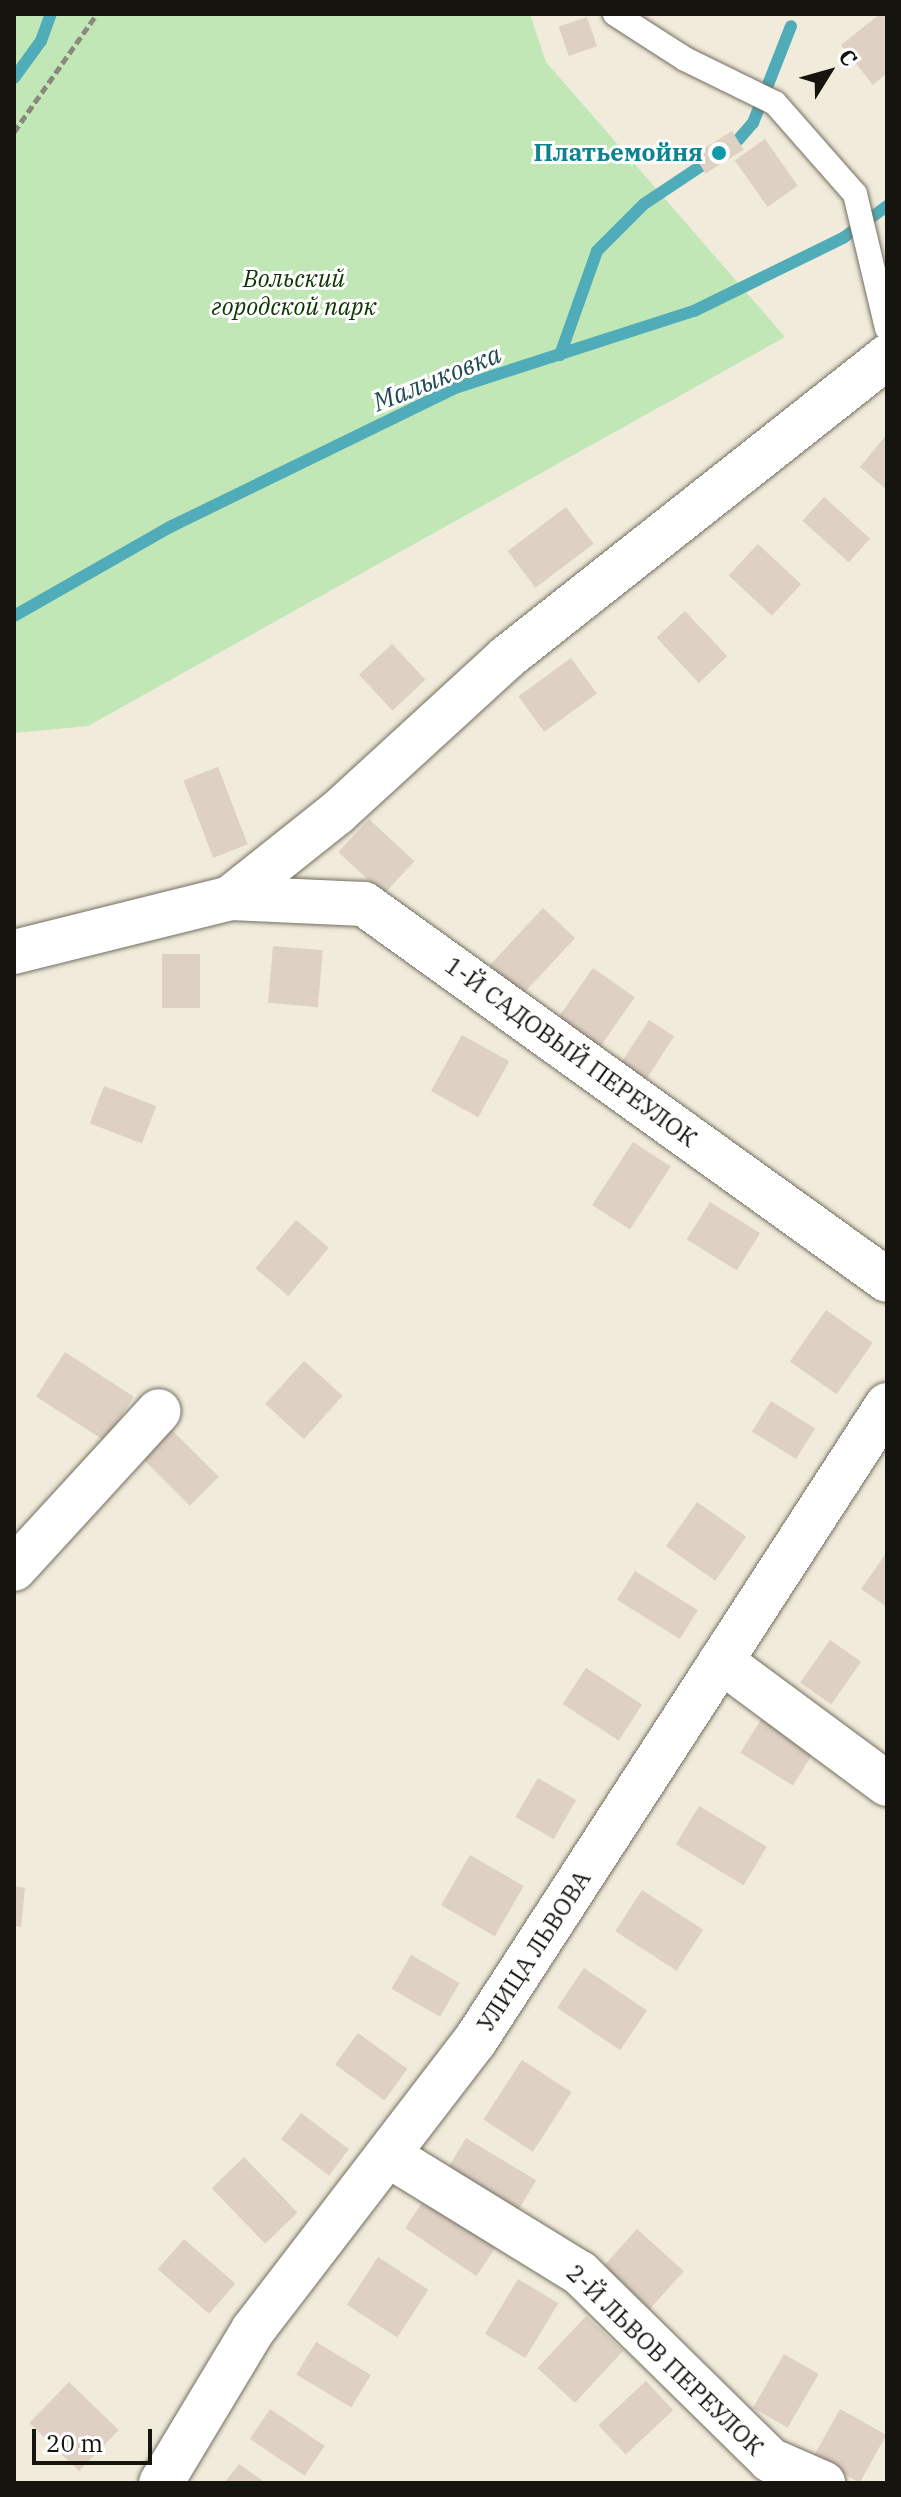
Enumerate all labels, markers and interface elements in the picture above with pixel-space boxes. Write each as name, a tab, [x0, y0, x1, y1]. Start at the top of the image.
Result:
north arrow	[789, 32, 869, 112]
text: С	[833, 43, 865, 72]
place label: Платьемойня	[534, 139, 703, 167]
marker: Платьемойня	[710, 144, 728, 162]
park label: Вольский городской парк	[211, 265, 377, 321]
water label: Малыковка	[368, 338, 506, 418]
street label: 1-Й САДОВЫЙ ПЕРЕУЛОК	[439, 951, 703, 1153]
street label: УЛИЦА ЛЬВОВА	[471, 1865, 597, 2037]
street label: 2-Й ЛЬВОВ ПЕРЕУЛОК	[561, 2258, 769, 2462]
scale bar	[36, 2413, 156, 2463]
text: 20 m	[46, 2427, 103, 2459]

